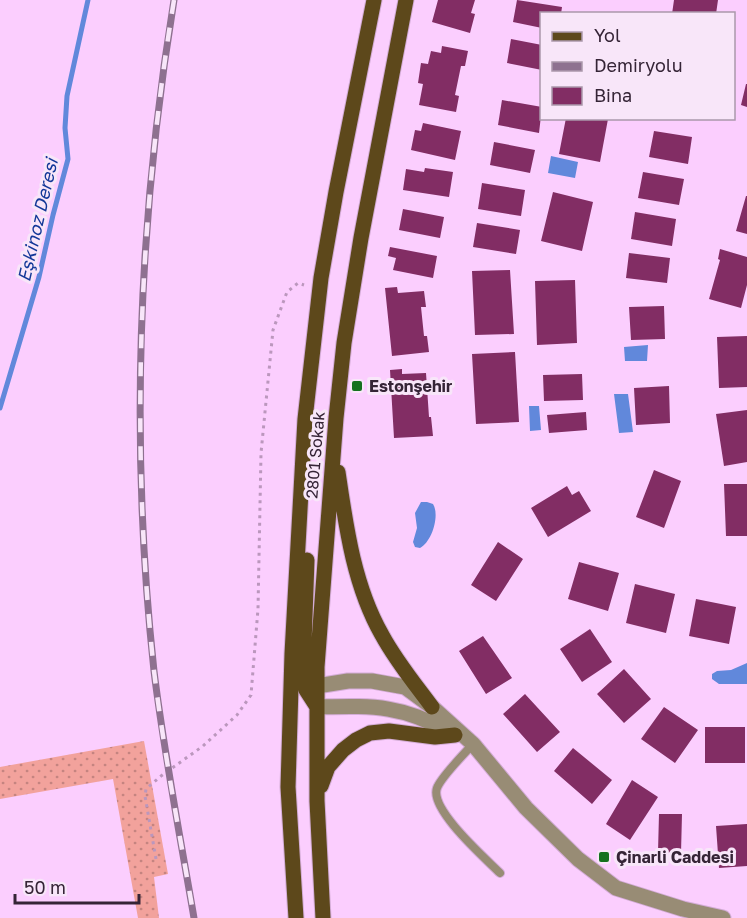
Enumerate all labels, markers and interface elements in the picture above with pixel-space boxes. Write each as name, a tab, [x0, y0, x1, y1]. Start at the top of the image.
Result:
legend	[540, 12, 735, 120]
text: Yol	[594, 24, 621, 46]
text: Demiryolu	[594, 54, 683, 76]
text: Bina	[594, 84, 632, 106]
water label: Eşkinoz Deresi	[12, 154, 62, 284]
place label: Estonşehir	[369, 376, 452, 396]
marker: Estonşehir	[350, 379, 364, 393]
street label: 2801 Sokak	[301, 411, 329, 499]
place label: Çinarli Caddesi	[616, 847, 734, 867]
marker: Çinarli Caddesi	[597, 850, 611, 864]
scale bar	[15, 867, 140, 905]
text: 50 m	[24, 876, 66, 898]

